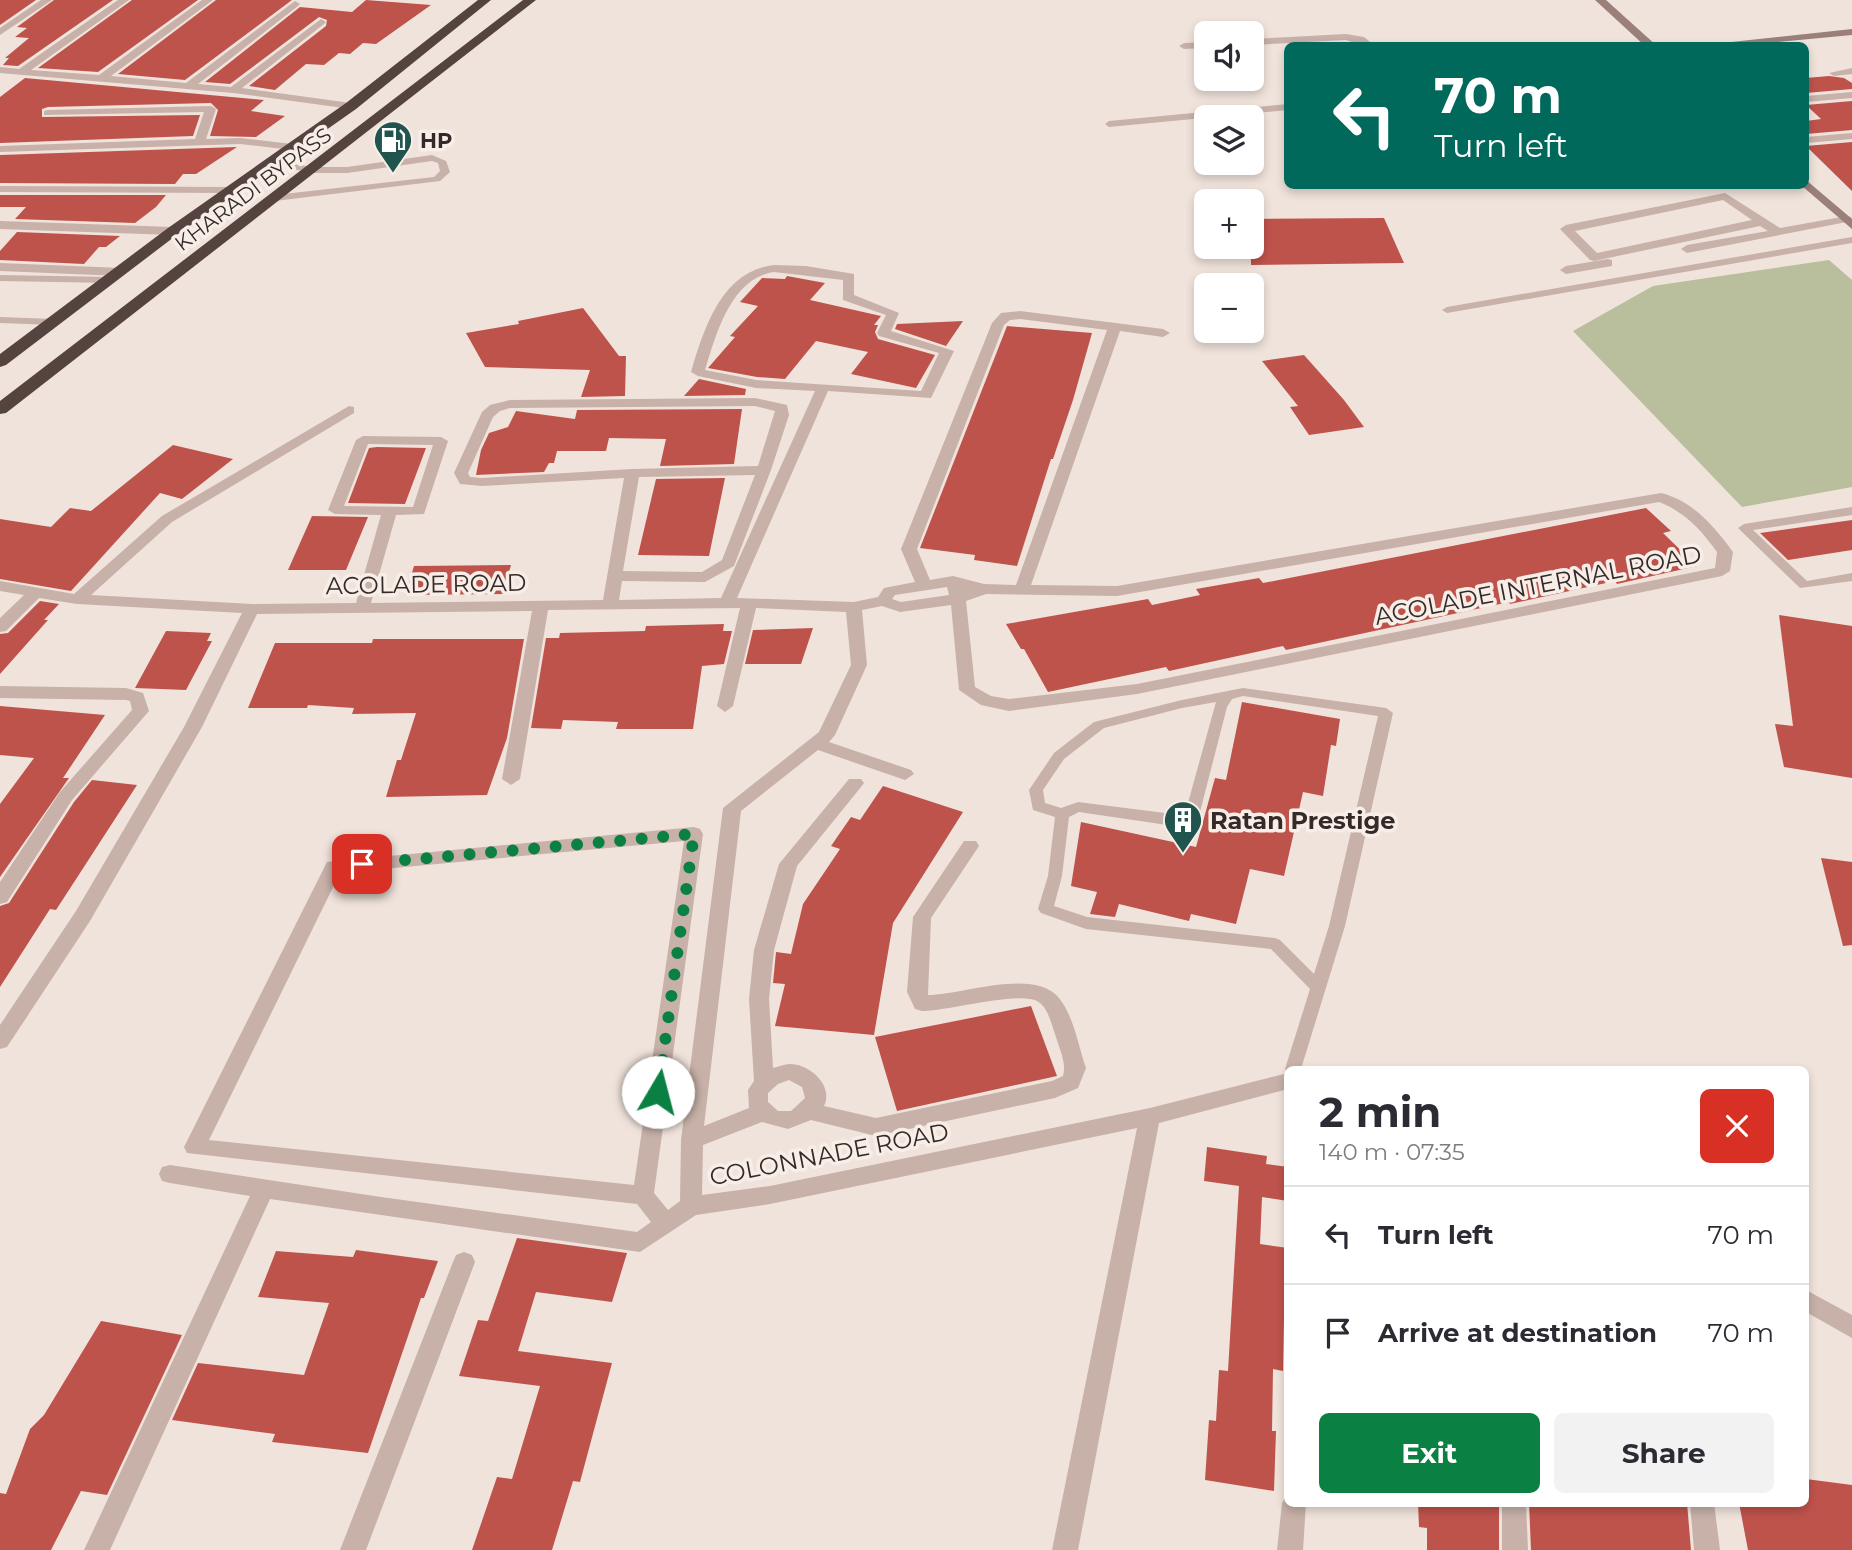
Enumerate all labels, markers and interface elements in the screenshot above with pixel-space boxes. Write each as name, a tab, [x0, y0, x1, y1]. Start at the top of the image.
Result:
map controls	[1194, 21, 1264, 343]
button: sound	[1194, 21, 1264, 91]
text: 70 m	[1434, 66, 1562, 125]
icon: left	[1319, 70, 1410, 161]
button: layers	[1194, 105, 1264, 175]
fuel station icon: HP	[372, 119, 414, 174]
street label: KHARADI BYPASS	[170, 122, 336, 256]
text: Turn left	[1434, 126, 1568, 165]
place label: HP	[420, 128, 452, 153]
button: +	[1194, 189, 1264, 259]
button: −	[1194, 273, 1264, 343]
street label: ACOLADE INTERNAL ROAD	[1372, 539, 1704, 631]
street label: ACOLADE ROAD	[325, 568, 527, 600]
building icon: Ratan Prestige	[1162, 799, 1204, 854]
place label: Ratan Prestige	[1210, 806, 1395, 835]
pin	[332, 834, 392, 894]
icon: arrive	[343, 845, 381, 883]
position arrow	[621, 1055, 695, 1129]
text: 2 min	[1319, 1086, 1441, 1138]
button: close	[1700, 1089, 1774, 1163]
street label: COLONNADE ROAD	[707, 1117, 951, 1191]
text: 140 m · 07:35	[1319, 1138, 1465, 1166]
icon: left	[1319, 1216, 1357, 1254]
text: Turn left	[1378, 1219, 1494, 1251]
text: 70 m	[1708, 1219, 1774, 1251]
icon: arrive	[1319, 1314, 1357, 1352]
text: Arrive at destination	[1378, 1317, 1657, 1349]
text: 70 m	[1708, 1317, 1774, 1349]
button: Exit	[1319, 1413, 1540, 1493]
button: Share	[1554, 1413, 1774, 1493]

